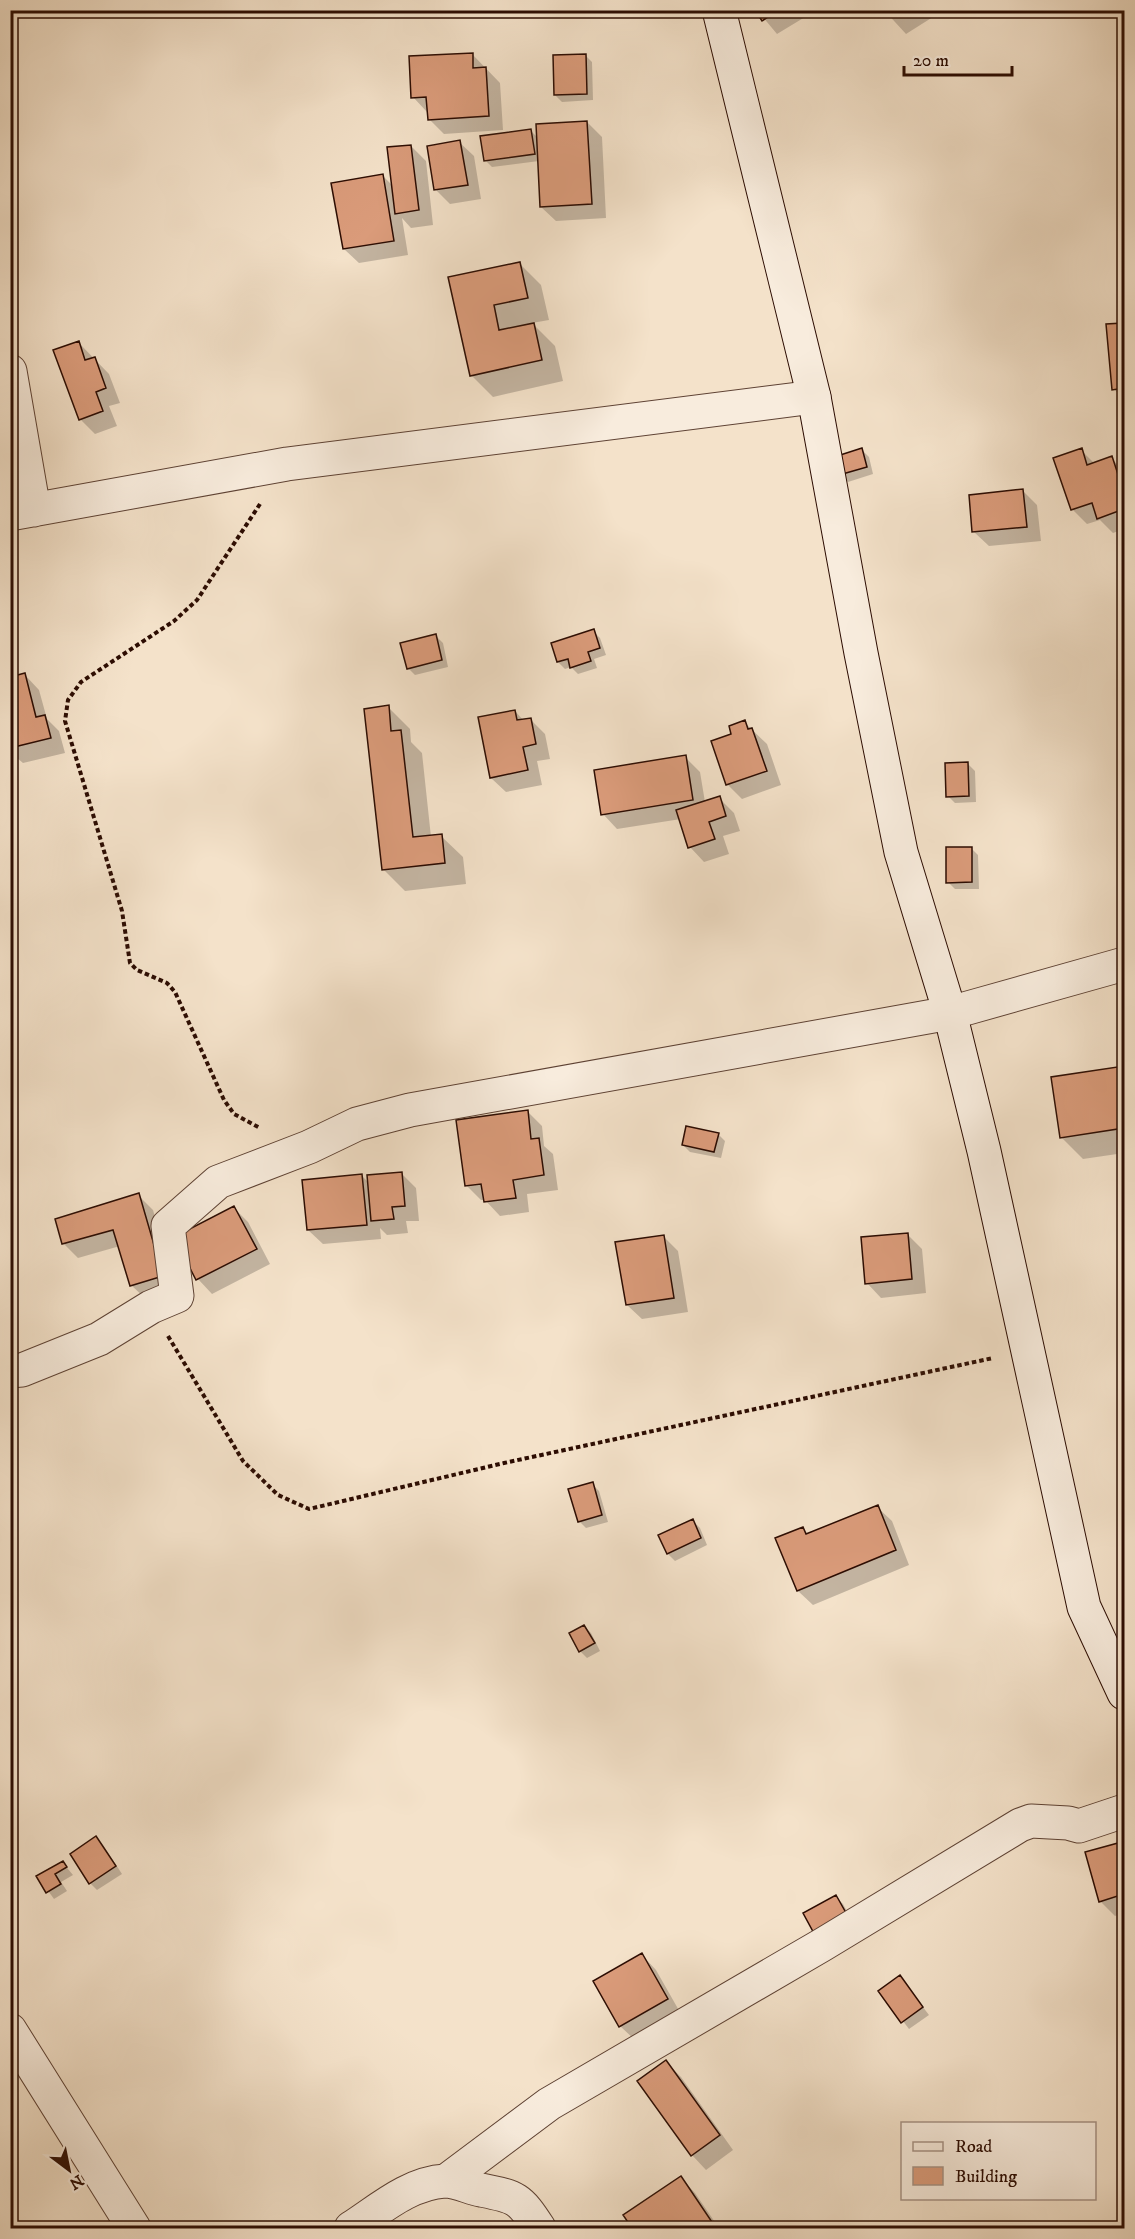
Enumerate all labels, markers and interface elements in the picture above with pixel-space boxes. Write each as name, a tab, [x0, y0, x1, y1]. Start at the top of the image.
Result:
scale bar	[904, 39, 1012, 77]
text: 20 m	[913, 50, 949, 72]
legend	[901, 2122, 1096, 2200]
text: Road	[955, 2136, 992, 2158]
north arrow	[39, 2140, 99, 2200]
text: Building	[955, 2166, 1017, 2188]
text: N	[66, 2170, 87, 2194]

